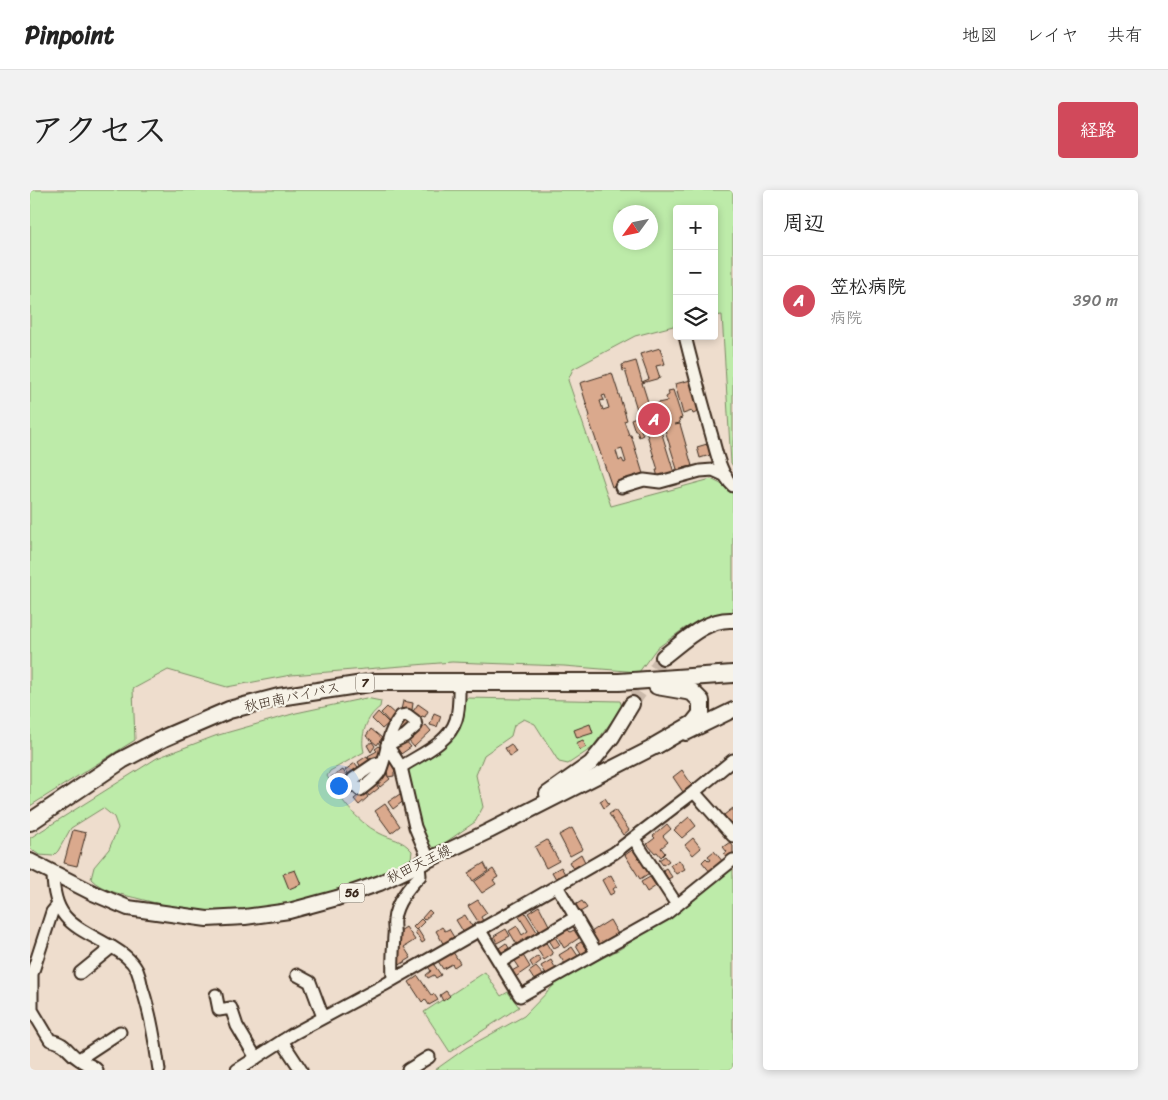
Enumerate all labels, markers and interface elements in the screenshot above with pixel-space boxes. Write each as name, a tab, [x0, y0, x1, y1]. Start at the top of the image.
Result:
text: Pinpoint	[25, 14, 114, 56]
text: 地図	[962, 19, 998, 51]
text: レイヤ	[1026, 19, 1079, 51]
text: 共有	[1107, 19, 1143, 51]
text: アクセス	[30, 99, 168, 161]
button: 経路	[1058, 102, 1138, 158]
text: 周辺	[783, 204, 825, 242]
north arrow	[613, 205, 658, 250]
map controls	[673, 205, 718, 340]
button: +	[673, 205, 718, 250]
button: −	[673, 250, 718, 295]
text: 笠松病院	[830, 270, 906, 303]
text: A	[794, 286, 804, 315]
text: 390 m	[1073, 286, 1118, 315]
button: layers	[673, 295, 718, 340]
text: 病院	[830, 303, 862, 332]
pin: A	[638, 400, 670, 438]
road number: 7	[356, 673, 374, 692]
street label: 秋田南バイパス	[242, 675, 342, 719]
your location	[326, 773, 352, 799]
street label: 秋田天王線	[382, 837, 456, 891]
road number: 56	[340, 884, 364, 902]

